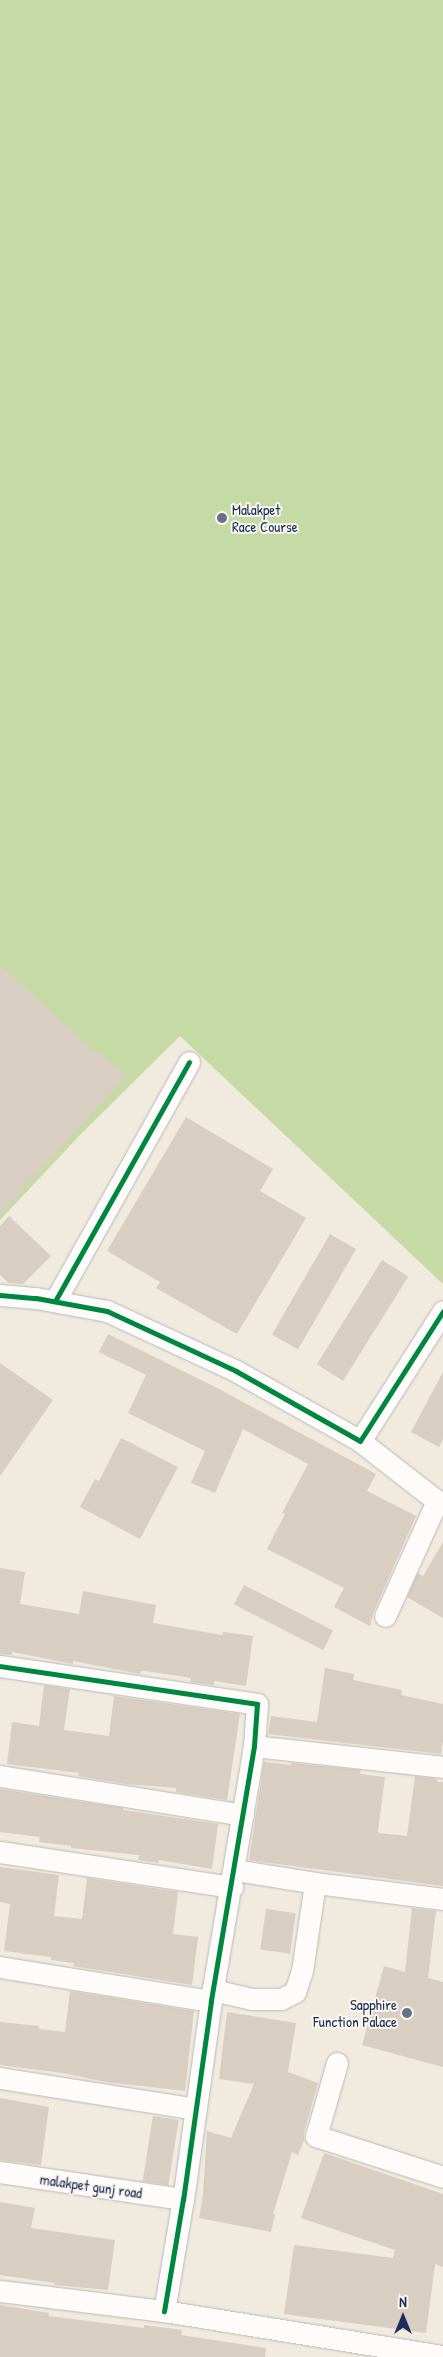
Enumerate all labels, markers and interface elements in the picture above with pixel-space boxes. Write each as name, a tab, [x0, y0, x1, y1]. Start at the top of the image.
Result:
place label: Malakpet Race Course	[232, 500, 298, 535]
marker: Malakpet Race Course	[216, 512, 228, 524]
place label: Sapphire Function Palace	[313, 1995, 397, 2030]
marker: Sapphire Function Palace	[401, 2007, 413, 2019]
street label: malakpet gunj road	[39, 2170, 143, 2202]
north arrow	[378, 2292, 428, 2342]
text: N	[399, 2292, 407, 2311]

